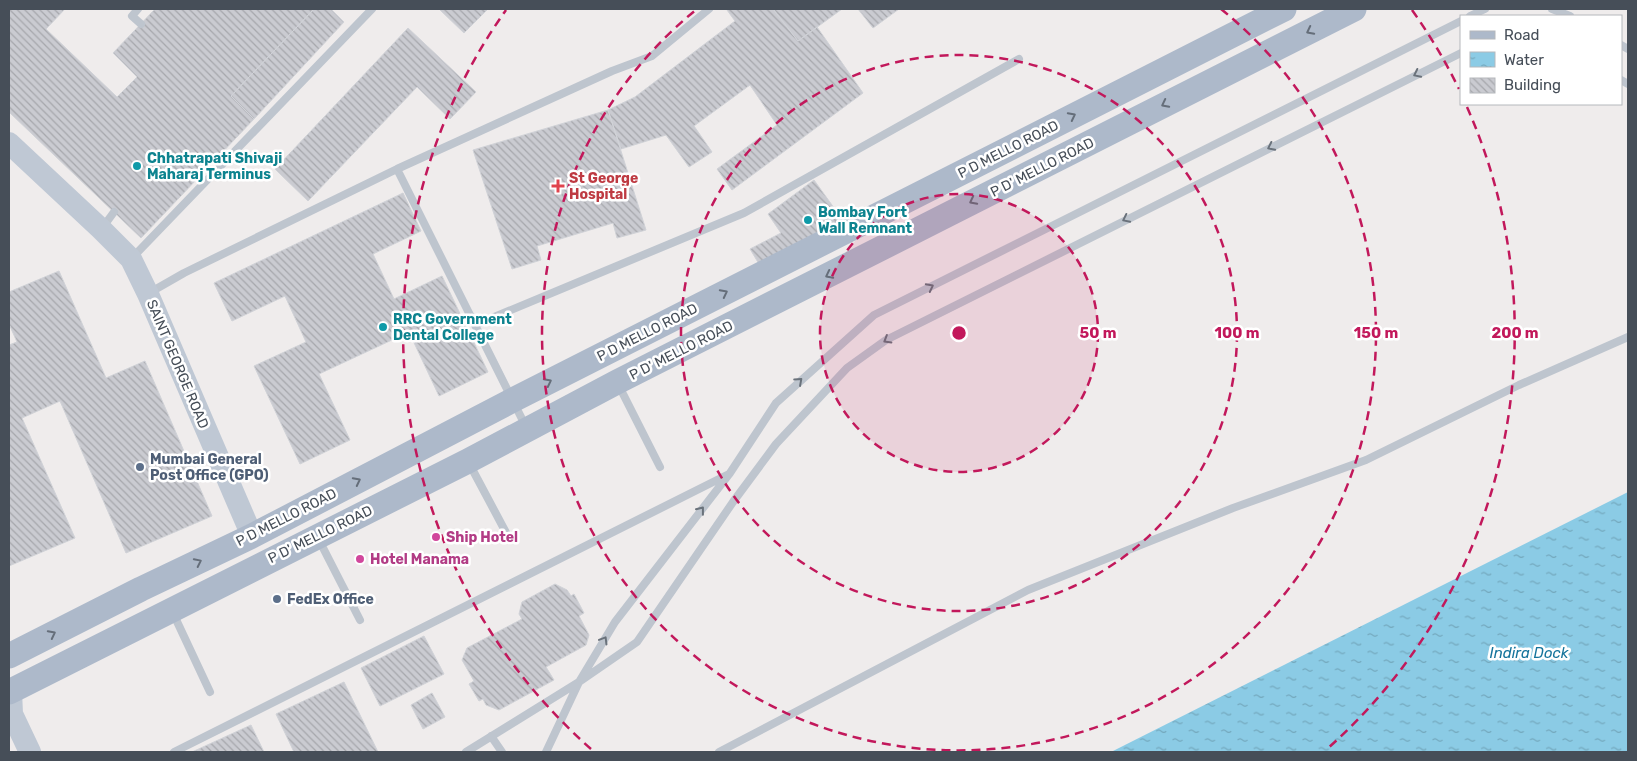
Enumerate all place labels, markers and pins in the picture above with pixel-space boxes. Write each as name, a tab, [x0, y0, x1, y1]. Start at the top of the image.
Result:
place label: Chhatrapati Shivaji Maharaj Terminus	[147, 150, 282, 183]
marker: Chhatrapati Shivaji Maharaj Terminus	[131, 160, 143, 172]
place label: St George Hospital	[569, 170, 638, 203]
marker: St George Hospital	[551, 179, 565, 193]
place label: Bombay Fort Wall Remnant	[818, 204, 913, 237]
marker: Bombay Fort Wall Remnant	[802, 214, 814, 226]
place label: RRC Government Dental College	[393, 311, 512, 344]
marker: RRC Government Dental College	[377, 321, 389, 333]
centre of rings	[950, 324, 968, 342]
place label: Mumbai General Post Office (GPO)	[150, 451, 269, 484]
marker: Mumbai General Post Office (GPO)	[134, 461, 146, 473]
place label: Ship Hotel	[446, 529, 518, 546]
marker: Ship Hotel	[430, 531, 442, 543]
place label: Hotel Manama	[370, 551, 469, 568]
marker: Hotel Manama	[354, 553, 366, 565]
place label: FedEx Office	[287, 591, 374, 608]
marker: FedEx Office	[271, 593, 283, 605]

